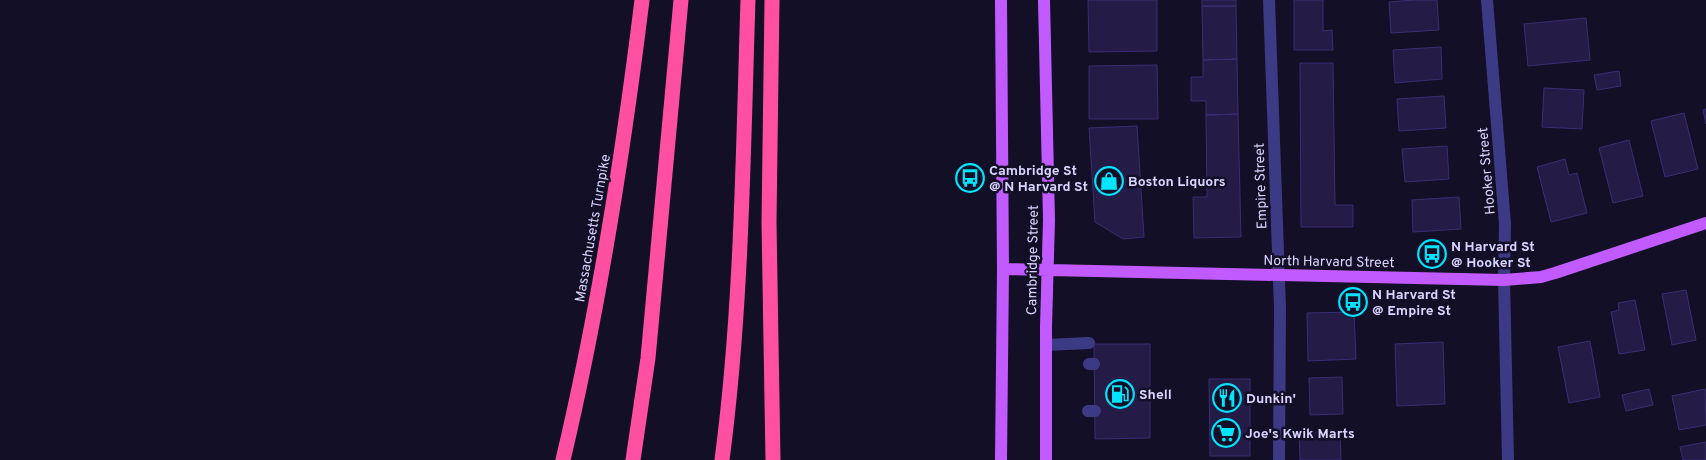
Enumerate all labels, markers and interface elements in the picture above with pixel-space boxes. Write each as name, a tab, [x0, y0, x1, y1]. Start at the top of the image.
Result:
street label: Hooker Street	[1475, 126, 1500, 215]
street label: Empire Street	[1251, 143, 1271, 229]
street label: Massachusetts Turnpike	[572, 153, 615, 304]
bus stop icon: Cambridge St @ N Harvard St	[955, 163, 985, 193]
place label: Cambridge St @ N Harvard St	[989, 163, 1088, 196]
shop icon: Boston Liquors	[1094, 166, 1124, 196]
place label: Boston Liquors	[1128, 174, 1226, 191]
street label: Cambridge Street	[1024, 205, 1043, 315]
bus stop icon: N Harvard St @ Hooker St	[1417, 239, 1447, 269]
place label: N Harvard St @ Hooker St	[1451, 239, 1535, 272]
street label: North Harvard Street	[1263, 253, 1395, 272]
bus stop icon: N Harvard St @ Empire St	[1338, 287, 1368, 317]
place label: N Harvard St @ Empire St	[1372, 287, 1456, 320]
fuel station icon: Shell	[1105, 379, 1135, 409]
restaurant icon: Dunkin'	[1212, 383, 1242, 413]
place label: Shell	[1139, 387, 1172, 404]
place label: Dunkin'	[1246, 391, 1296, 408]
supermarket icon: Joe's Kwik Marts	[1211, 418, 1241, 448]
place label: Joe's Kwik Marts	[1245, 426, 1355, 443]

